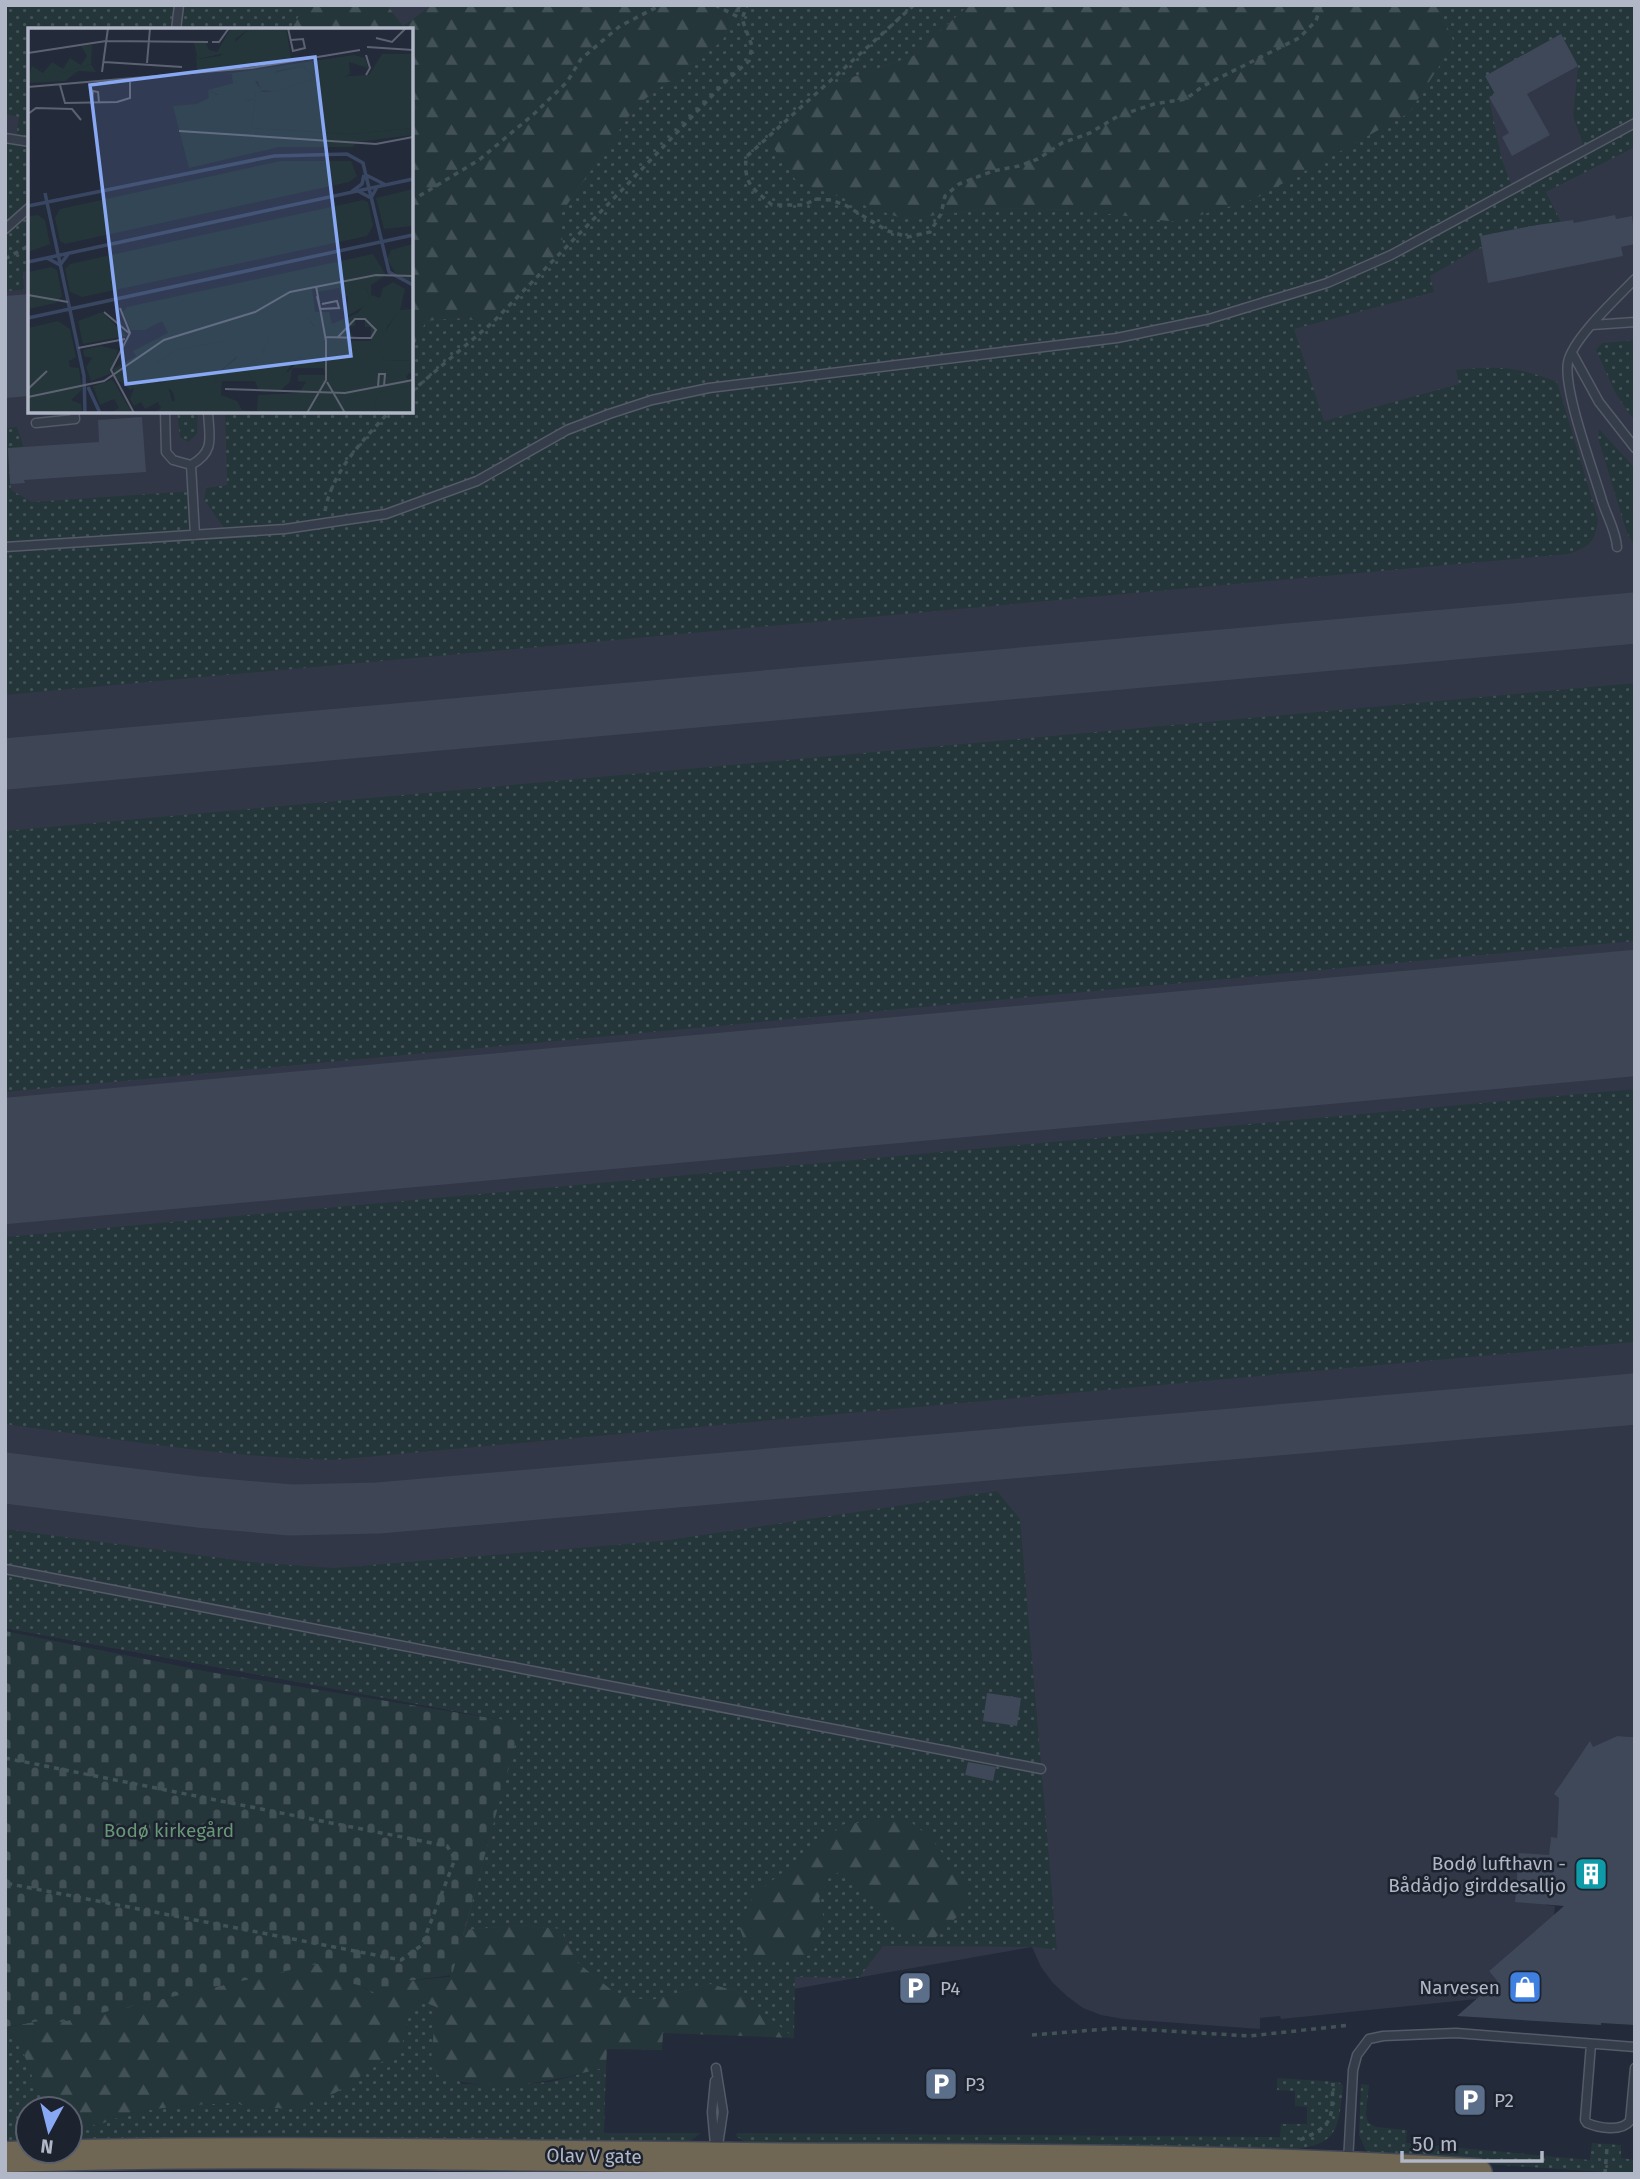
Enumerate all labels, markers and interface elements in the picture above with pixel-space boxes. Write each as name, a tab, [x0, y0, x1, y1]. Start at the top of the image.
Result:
inset map	[28, 28, 413, 413]
park label: Bodø kirkegård	[104, 1819, 234, 1842]
place label: Bodø lufthavn - Bådådjo girddesalljo	[1388, 1852, 1566, 1897]
building icon: Bodø lufthavn - Bådådjo girddesalljo	[1572, 1855, 1610, 1893]
shop icon: Narvesen	[1506, 1968, 1544, 2006]
parking icon: P4	[896, 1969, 934, 2007]
place label: Narvesen	[1419, 1976, 1500, 1999]
place label: P4	[940, 1977, 960, 2000]
parking icon: P3	[922, 2065, 960, 2103]
place label: P3	[965, 2073, 985, 2096]
parking icon: P2	[1451, 2081, 1489, 2119]
place label: P2	[1494, 2089, 1514, 2112]
north arrow	[14, 2095, 84, 2165]
scale bar	[1402, 2120, 1542, 2164]
text: 50 m	[1412, 2131, 1458, 2157]
text: N	[39, 2134, 55, 2159]
street label: Olav V gate	[546, 2144, 642, 2168]

